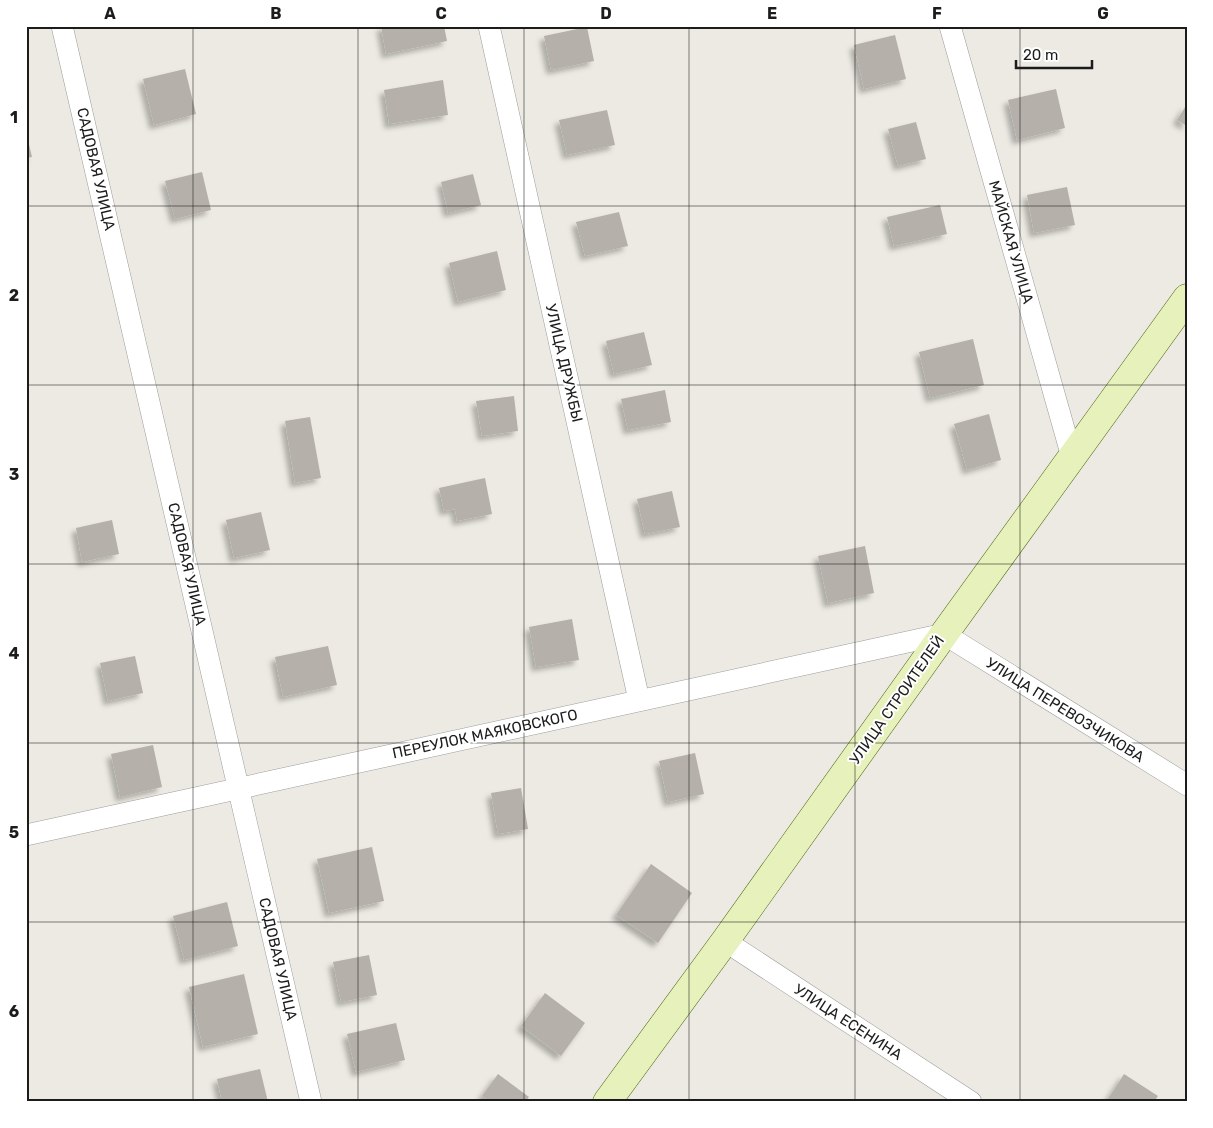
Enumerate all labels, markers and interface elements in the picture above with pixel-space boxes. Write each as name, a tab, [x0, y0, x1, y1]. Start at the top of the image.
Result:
text: A	[104, 4, 116, 23]
text: B	[270, 4, 282, 23]
text: C	[435, 4, 447, 23]
text: D	[600, 4, 612, 23]
text: E	[767, 4, 777, 23]
text: F	[932, 4, 942, 23]
text: G	[1097, 4, 1109, 23]
scale bar	[1016, 38, 1092, 70]
text: 20 m	[1023, 46, 1058, 64]
street label: САДОВАЯ УЛИЦА	[73, 106, 119, 232]
text: 1	[10, 108, 18, 127]
street label: МАЙСКАЯ УЛИЦА	[985, 178, 1037, 306]
text: 2	[9, 286, 19, 305]
street label: УЛИЦА ДРУЖБЫ	[542, 302, 586, 424]
text: 3	[9, 465, 19, 484]
street label: САДОВАЯ УЛИЦА	[164, 501, 210, 627]
street label: УЛИЦА СТРОИТЕЛЕЙ	[846, 632, 948, 768]
text: 4	[9, 644, 20, 663]
street label: УЛИЦА ПЕРЕВОЗЧИКОВА	[983, 654, 1147, 766]
street label: ПЕРЕУЛОК МАЯКОВСКОГО	[391, 706, 579, 762]
text: 5	[9, 823, 19, 842]
street label: САДОВАЯ УЛИЦА	[255, 896, 301, 1022]
street label: УЛИЦА ЕСЕНИНА	[790, 980, 906, 1064]
text: 6	[9, 1002, 19, 1021]

